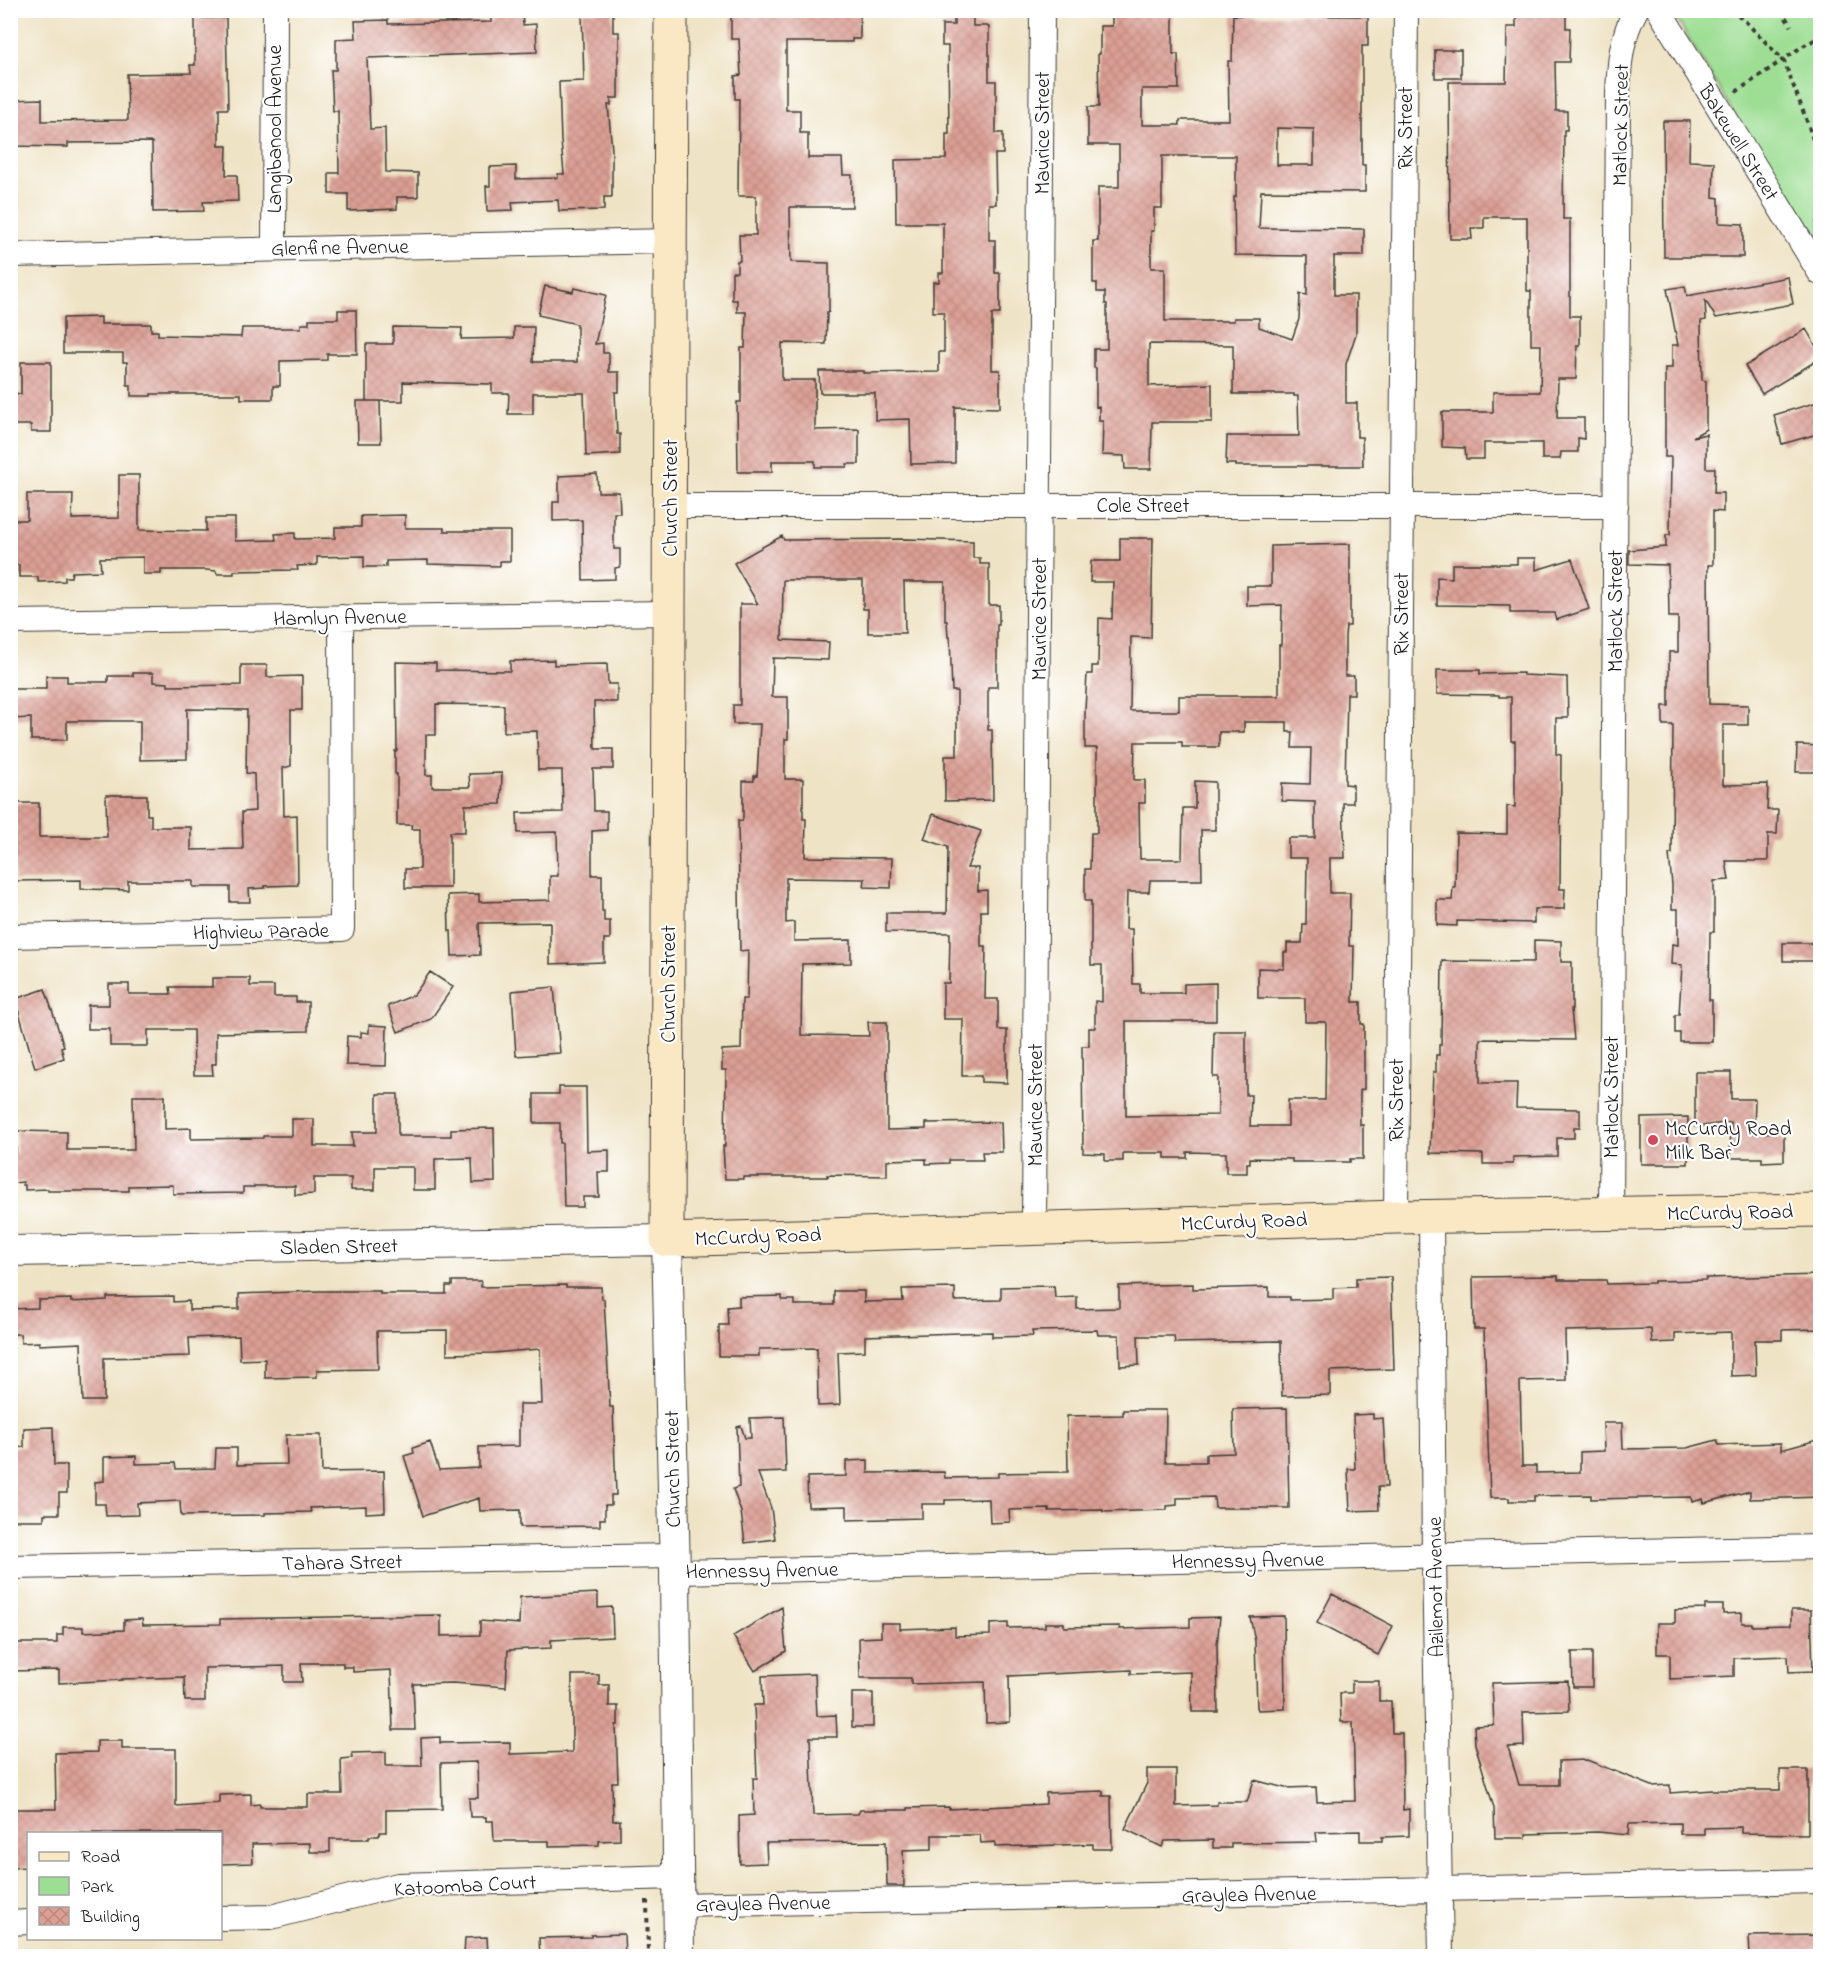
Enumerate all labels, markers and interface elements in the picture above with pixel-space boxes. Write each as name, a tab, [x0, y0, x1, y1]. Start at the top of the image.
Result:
street label: Langibanool Avenue	[261, 44, 293, 213]
street label: Matlock Street	[1606, 64, 1638, 186]
street label: Maurice Street	[1029, 71, 1059, 195]
street label: Bakewell Street	[1689, 78, 1785, 207]
street label: Rix Street	[1392, 87, 1422, 169]
street label: Glenfine Avenue	[271, 233, 410, 265]
street label: Church Street	[657, 439, 687, 557]
street label: Cole Street	[1097, 492, 1189, 522]
street label: Matlock Street	[1602, 550, 1632, 672]
street label: Maurice Street	[1026, 557, 1056, 681]
street label: Rix Street	[1388, 573, 1418, 655]
street label: Hamlyn Avenue	[273, 603, 408, 637]
street label: Highview Parade	[193, 917, 330, 951]
street label: Church Street	[655, 925, 685, 1043]
street label: Matlock Street	[1598, 1036, 1628, 1158]
street label: Maurice Street	[1022, 1043, 1052, 1167]
street label: Rix Street	[1383, 1059, 1413, 1141]
place label: McCurdy Road Milk Bar	[1665, 1115, 1792, 1169]
marker: McCurdy Road Milk Bar	[1646, 1133, 1660, 1147]
street label: McCurdy Road	[1667, 1198, 1794, 1232]
street label: McCurdy Road	[1180, 1206, 1308, 1242]
street label: McCurdy Road	[694, 1221, 822, 1257]
street label: Sladen Street	[280, 1232, 398, 1264]
street label: Church Street	[658, 1410, 690, 1528]
street label: Azilemot Avenue	[1421, 1516, 1453, 1658]
street label: Hennessy Avenue	[1171, 1546, 1325, 1580]
street label: Tahara Street	[281, 1548, 403, 1580]
street label: Hennessy Avenue	[685, 1556, 839, 1590]
legend	[27, 1832, 222, 1940]
text: Road	[81, 1845, 120, 1871]
street label: Katoomba Court	[393, 1868, 537, 1906]
text: Park	[81, 1875, 114, 1901]
street label: Graylea Avenue	[1181, 1880, 1317, 1914]
street label: Graylea Avenue	[695, 1889, 831, 1923]
text: Building	[80, 1905, 140, 1932]

